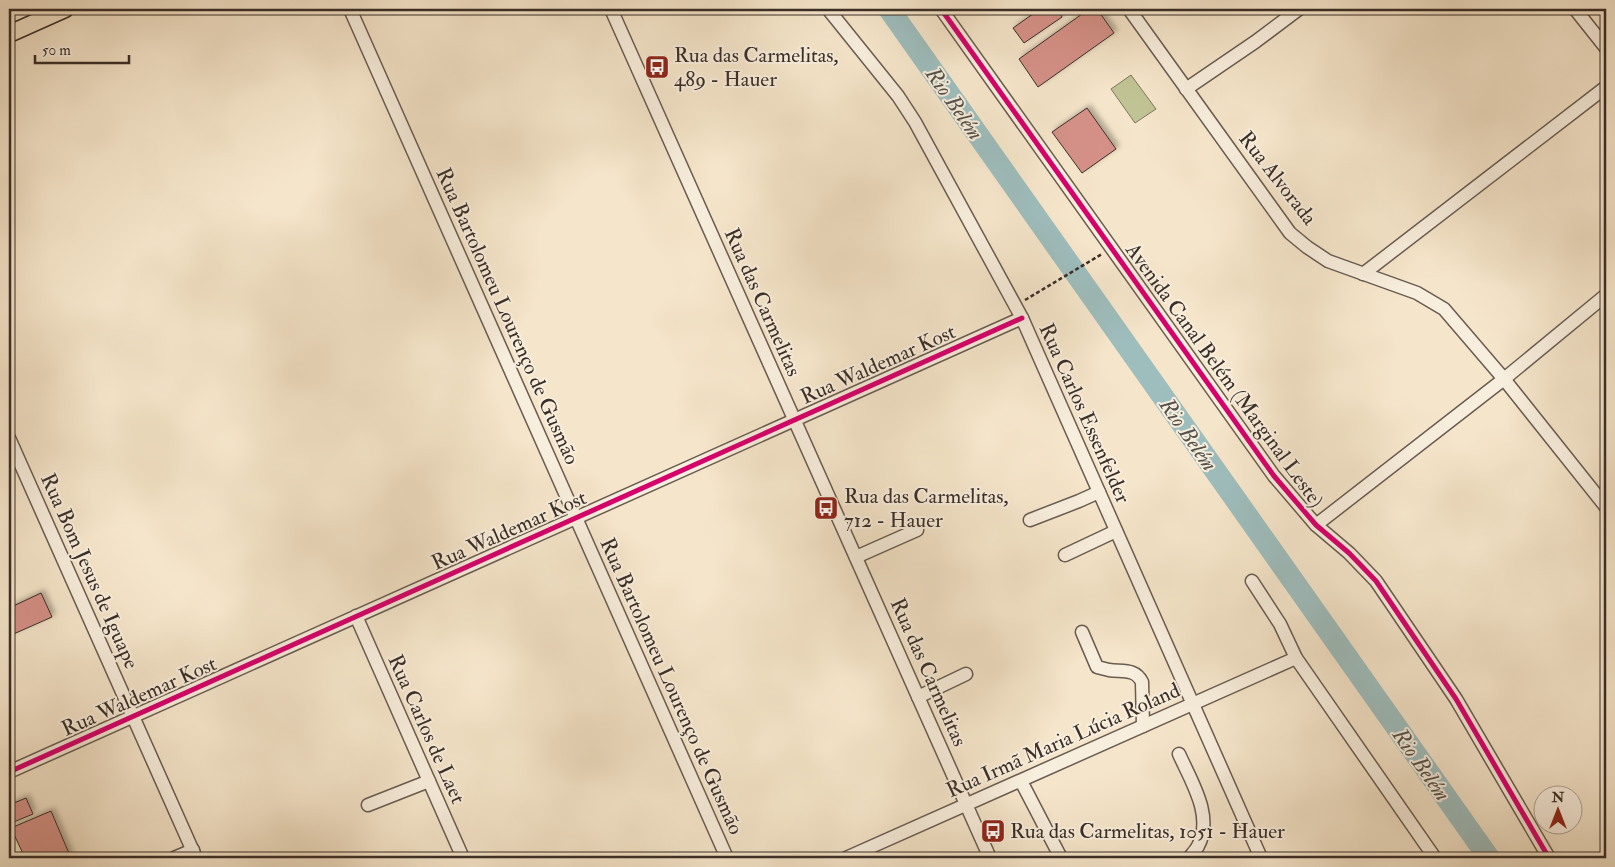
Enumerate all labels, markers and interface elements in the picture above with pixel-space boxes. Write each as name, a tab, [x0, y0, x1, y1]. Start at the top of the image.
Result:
scale bar	[35, 32, 129, 64]
text: 50 m	[42, 41, 71, 60]
place label: Rua das Carmelitas, 489 - Hauer	[674, 42, 839, 93]
bus stop icon: Rua das Carmelitas, 489 - Hauer	[644, 54, 670, 80]
water label: Rio Belém	[918, 61, 989, 146]
street label: Rua Alvorada	[1233, 126, 1323, 231]
street label: Rua Bartolomeu Lourenço de Gusmão	[430, 164, 585, 469]
street label: Rua das Carmelitas	[718, 224, 807, 381]
street label: Avenida Canal Belém (Marginal Leste)	[1119, 237, 1330, 513]
street label: Rua Waldemar Kost	[796, 318, 960, 411]
street label: Rua Carlos Essenfelder	[1033, 319, 1136, 508]
water label: Rio Belém	[1152, 392, 1223, 477]
street label: Rua Bom Jesus de Iguape	[34, 469, 145, 673]
place label: Rua das Carmelitas, 712 - Hauer	[844, 483, 1009, 534]
street label: Rua Waldemar Kost	[427, 484, 591, 577]
bus stop icon: Rua das Carmelitas, 712 - Hauer	[813, 495, 839, 521]
street label: Rua Bartolomeu Lourenço de Gusmão	[594, 534, 749, 839]
street label: Rua das Carmelitas	[884, 594, 973, 751]
street label: Rua Waldemar Kost	[57, 650, 221, 743]
street label: Rua Carlos de Laet	[382, 650, 472, 808]
street label: Rua Irmã Maria Lúcia Roland	[942, 676, 1185, 804]
water label: Rio Belém	[1385, 722, 1456, 807]
north arrow	[1532, 784, 1582, 834]
text: N	[1551, 789, 1565, 806]
bus stop icon: Rua das Carmelitas, 1051 - Hauer	[980, 818, 1006, 844]
place label: Rua das Carmelitas, 1051 - Hauer	[1010, 818, 1285, 845]

